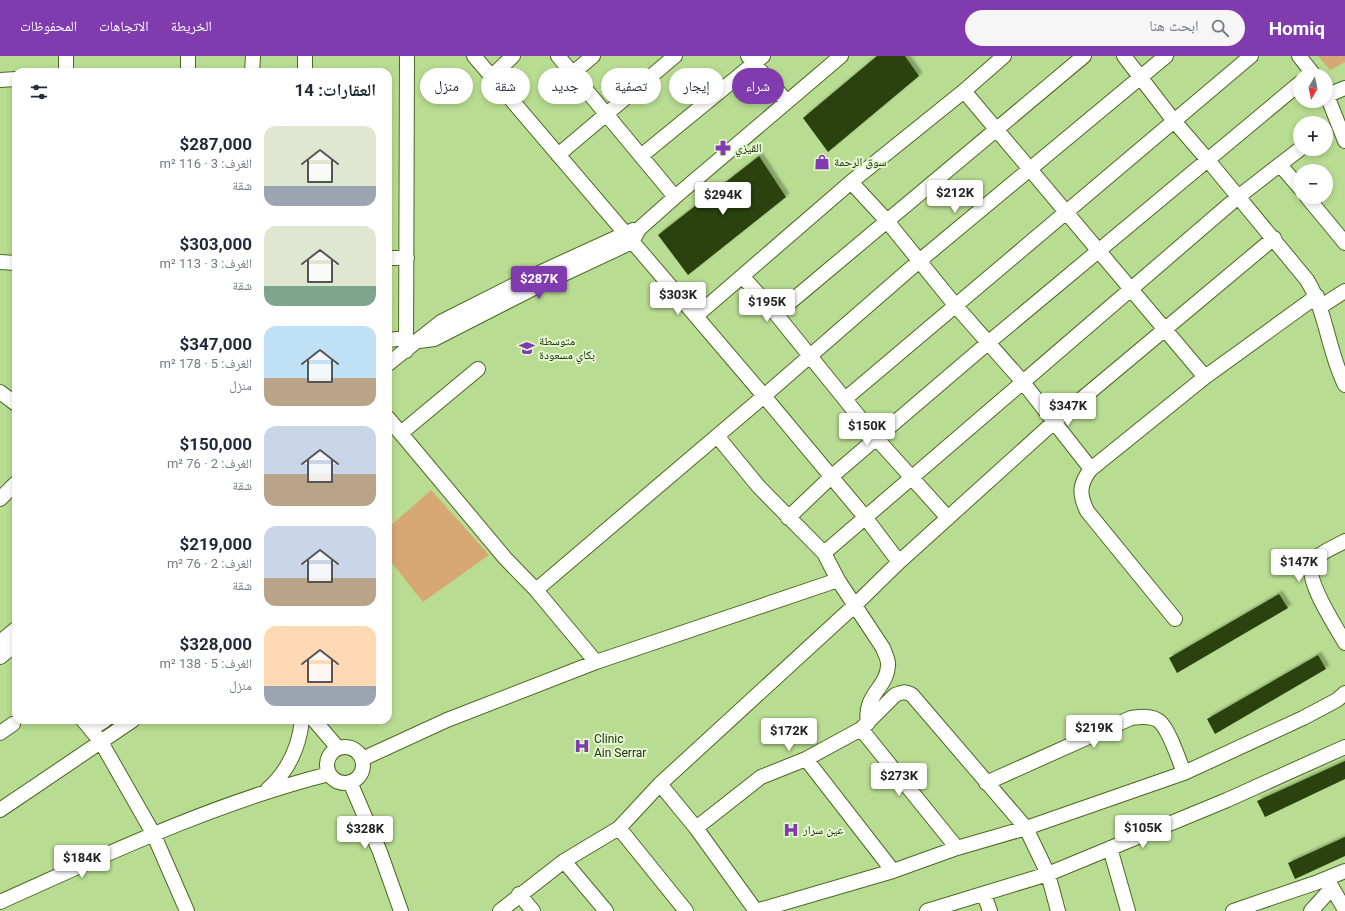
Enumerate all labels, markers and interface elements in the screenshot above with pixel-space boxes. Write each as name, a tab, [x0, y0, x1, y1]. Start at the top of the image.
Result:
search box	[965, 10, 1245, 46]
text: ابحث هنا	[1149, 17, 1199, 35]
icon: search	[1209, 17, 1231, 39]
text: Homiq	[1269, 17, 1325, 40]
text: المحفوظات	[20, 18, 77, 34]
text: الاتجاهات	[99, 18, 149, 34]
text: الخريطة	[171, 18, 212, 34]
chip: منزل	[420, 68, 473, 104]
chip: شقة	[481, 68, 530, 104]
chip: جديد	[538, 68, 593, 104]
chip: تصفية	[601, 68, 661, 104]
chip: إيجار	[669, 68, 724, 104]
chip: شراء	[732, 68, 784, 104]
north arrow	[1293, 68, 1333, 108]
map controls	[1293, 68, 1333, 204]
text: العقارات: 14	[294, 80, 376, 100]
icon: filters	[28, 81, 50, 103]
button: +	[1293, 116, 1333, 156]
text: $287,000	[180, 134, 252, 154]
pharmacy icon: القيزي	[714, 139, 732, 157]
place label: القيزي	[735, 141, 762, 158]
icon: home	[296, 142, 344, 190]
shop icon: سوق الرحمة	[813, 153, 831, 171]
place label: سوق الرحمة	[834, 155, 887, 169]
text: الغرف: 3 · 116 m²	[160, 156, 252, 171]
button: −	[1293, 164, 1333, 204]
text: شقة	[233, 178, 252, 193]
pin: $212K	[927, 180, 983, 214]
pin: $294K	[695, 182, 751, 216]
text: $212K	[936, 185, 974, 200]
text: $294K	[704, 187, 742, 202]
text: $303,000	[180, 234, 252, 254]
icon: home	[296, 242, 344, 290]
text: الغرف: 3 · 113 m²	[160, 256, 252, 271]
pin: $287K	[511, 266, 567, 300]
text: $287K	[520, 271, 558, 286]
text: شقة	[233, 278, 252, 293]
pin: $303K	[650, 282, 706, 316]
text: $303K	[659, 287, 697, 302]
pin: $195K	[739, 289, 795, 323]
text: $195K	[748, 294, 786, 309]
text: $347,000	[180, 334, 252, 354]
place label: متوسطة بكاي مسعودة	[539, 334, 595, 365]
school or university icon: متوسطة بكاي مسعودة	[518, 339, 536, 357]
icon: home	[296, 342, 344, 390]
text: الغرف: 5 · 178 m²	[160, 356, 252, 371]
text: منزل	[229, 378, 252, 393]
pin: $347K	[1040, 393, 1096, 427]
text: $347K	[1049, 398, 1087, 413]
pin: $150K	[839, 413, 895, 447]
text: $150K	[848, 418, 886, 433]
text: $150,000	[180, 434, 252, 454]
icon: home	[296, 442, 344, 490]
text: الغرف: 2 · 76 m²	[167, 456, 252, 471]
text: شقة	[233, 478, 252, 493]
text: $219,000	[180, 534, 252, 554]
icon: home	[296, 542, 344, 590]
pin: $147K	[1271, 549, 1327, 583]
text: $147K	[1280, 554, 1318, 569]
text: الغرف: 2 · 76 m²	[167, 556, 252, 571]
text: شقة	[233, 578, 252, 593]
text: $328,000	[180, 634, 252, 654]
icon: home	[296, 642, 344, 690]
text: الغرف: 5 · 138 m²	[160, 656, 252, 671]
text: منزل	[229, 678, 252, 693]
pin: $219K	[1066, 715, 1122, 749]
pin: $172K	[761, 718, 817, 752]
text: $219K	[1075, 720, 1113, 735]
text: $172K	[770, 723, 808, 738]
place label: Clinic Ain Serrar	[594, 732, 646, 760]
hospital icon: Clinic Ain Serrar	[573, 737, 591, 755]
pin: $273K	[871, 763, 927, 797]
text: $273K	[880, 768, 918, 783]
pin: $105K	[1115, 815, 1171, 849]
pin: $328K	[337, 816, 393, 850]
text: $105K	[1124, 820, 1162, 835]
text: $328K	[346, 821, 384, 836]
hospital icon: عين سرار	[782, 821, 800, 839]
place label: عين سرار	[802, 823, 844, 837]
pin: $184K	[54, 845, 110, 879]
text: $184K	[63, 850, 101, 865]

